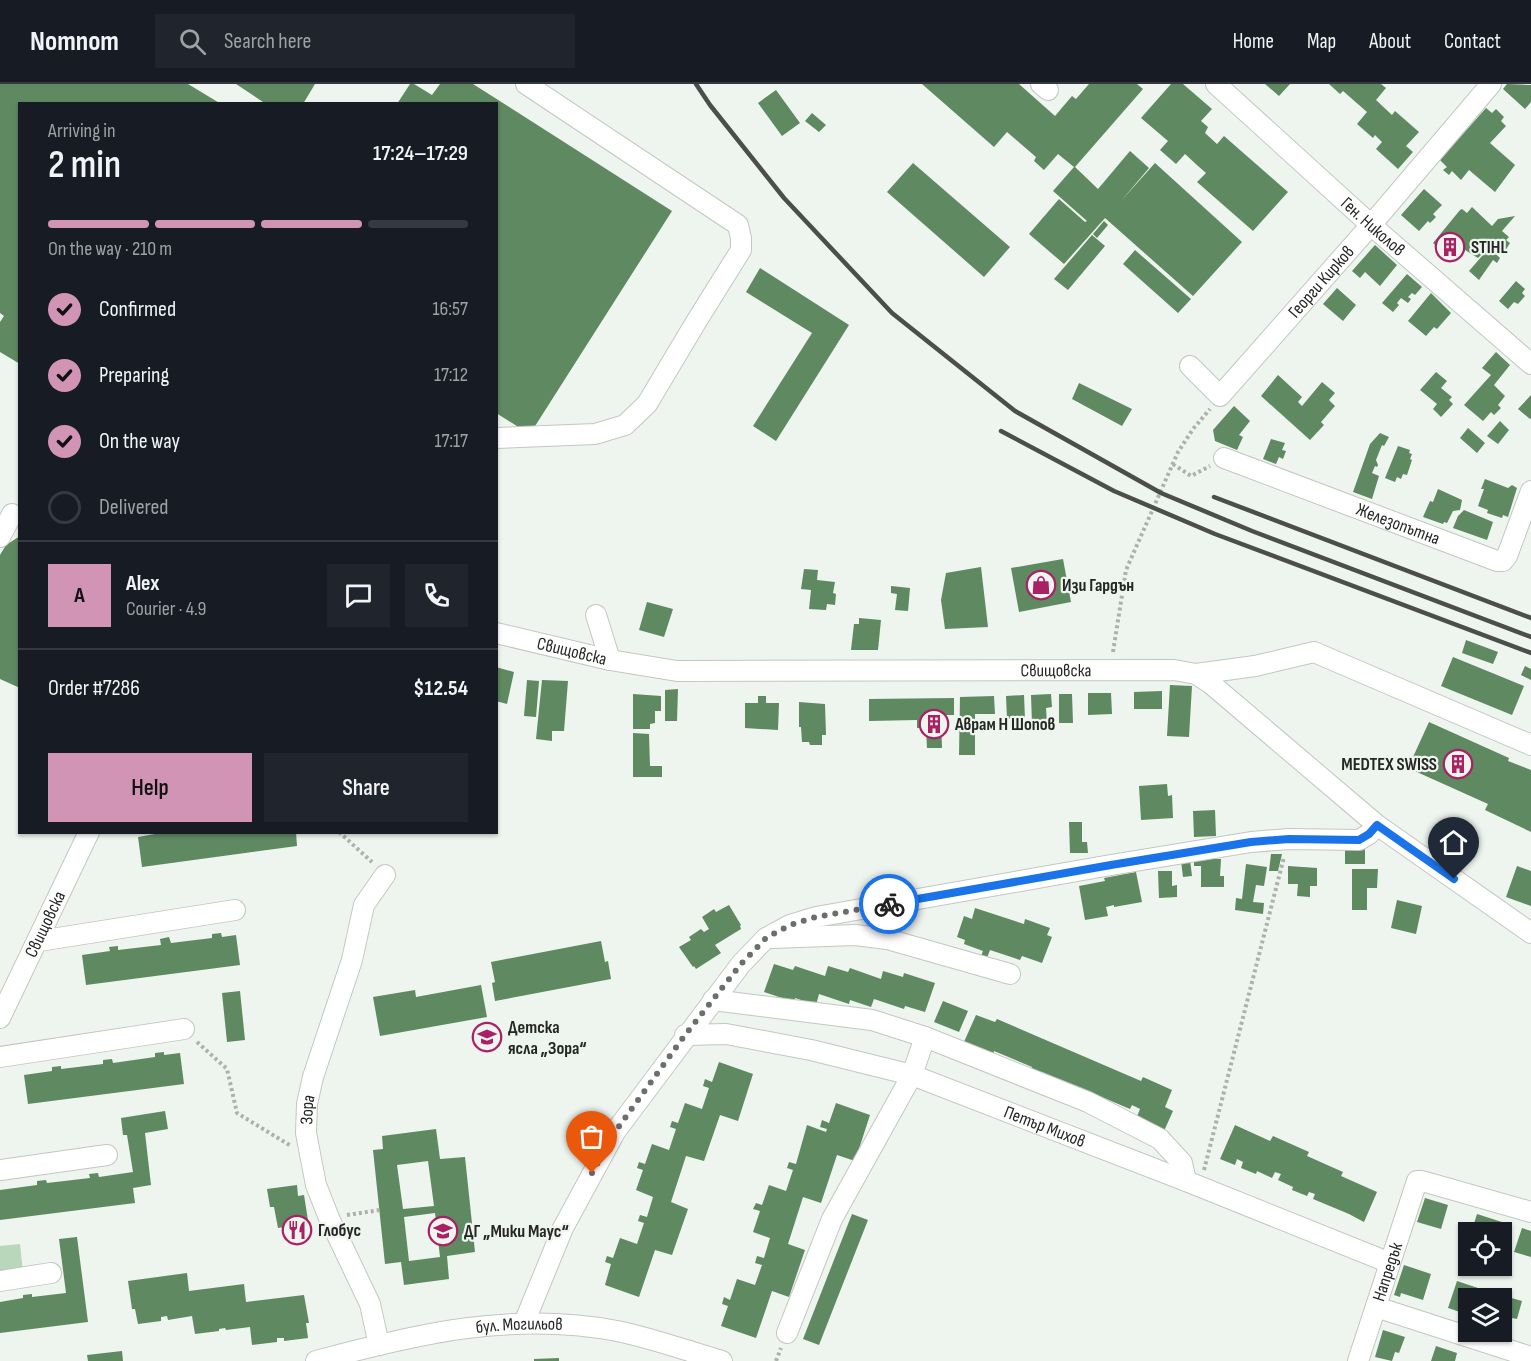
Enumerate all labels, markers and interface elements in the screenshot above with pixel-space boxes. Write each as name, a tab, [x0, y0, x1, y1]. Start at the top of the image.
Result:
search box	[155, 14, 575, 68]
text: Nomnom	[30, 25, 119, 58]
icon: search	[176, 25, 209, 58]
text: Search here	[224, 28, 311, 55]
text: Home	[1233, 29, 1274, 54]
text: Map	[1307, 29, 1336, 54]
text: About	[1369, 29, 1411, 54]
text: Contact	[1444, 29, 1501, 54]
text: Arriving in	[48, 119, 116, 143]
text: 17:24–17:29	[373, 140, 468, 167]
text: 2 min	[48, 142, 121, 189]
street label: Ген. Николов	[1336, 193, 1409, 261]
building icon: STIHL	[1434, 231, 1466, 263]
text: On the way · 210 m	[48, 237, 172, 261]
place label: STIHL	[1471, 237, 1508, 258]
street label: Георги Кирков	[1284, 242, 1359, 322]
icon: check	[48, 293, 81, 326]
text: Confirmed	[99, 296, 176, 323]
text: 16:57	[433, 297, 468, 321]
icon: check	[48, 359, 81, 392]
text: Preparing	[99, 362, 169, 389]
text: 17:12	[434, 363, 468, 387]
icon: check	[48, 425, 81, 458]
text: On the way	[99, 428, 180, 455]
text: 17:17	[434, 429, 468, 453]
text: Delivered	[99, 494, 168, 521]
street label: Железопътна	[1353, 499, 1443, 549]
button: chat	[327, 564, 390, 627]
button: phone	[405, 564, 468, 627]
shop icon: Изи Гардън	[1025, 569, 1057, 601]
text: Alex	[126, 570, 159, 597]
place label: Изи Гардън	[1062, 575, 1134, 596]
text: A	[74, 582, 85, 609]
text: Courier · 4.9	[126, 597, 206, 621]
street label: Свищовска	[535, 633, 609, 670]
street label: Свищовска	[1020, 660, 1092, 681]
text: Order #7286	[48, 675, 140, 702]
text: $12.54	[413, 675, 468, 702]
building icon: Аврам Н Шопов	[918, 708, 950, 740]
place label: Аврам Н Шопов	[954, 714, 1056, 735]
building icon: MEDTEX SWISS	[1442, 748, 1474, 780]
button: Help	[48, 753, 252, 822]
button: Share	[264, 753, 468, 822]
place label: MEDTEX SWISS	[1341, 754, 1437, 775]
pin	[1428, 817, 1479, 879]
icon: home	[1437, 826, 1470, 859]
courier	[859, 874, 919, 934]
street label: Свищовска	[21, 888, 70, 961]
icon: bike	[873, 888, 906, 921]
place label: Детска ясла „Зора“	[508, 1017, 587, 1059]
school or university icon: Детска ясла „Зора“	[471, 1021, 503, 1053]
street label: Зора	[296, 1093, 320, 1125]
street label: Петър Михов	[1001, 1102, 1088, 1152]
pin	[566, 1111, 617, 1173]
icon: bag	[575, 1120, 608, 1153]
restaurant icon: Глобус	[281, 1214, 313, 1246]
school or university icon: ДГ „Мики Маус“	[427, 1215, 459, 1247]
place label: Глобус	[318, 1220, 361, 1241]
place label: ДГ „Мики Маус“	[464, 1221, 569, 1242]
map controls	[1458, 1222, 1512, 1342]
button: locate	[1458, 1222, 1512, 1276]
street label: Напредък	[1368, 1240, 1407, 1304]
button: layers	[1458, 1288, 1512, 1342]
street label: бул. Могильов	[475, 1313, 563, 1338]

